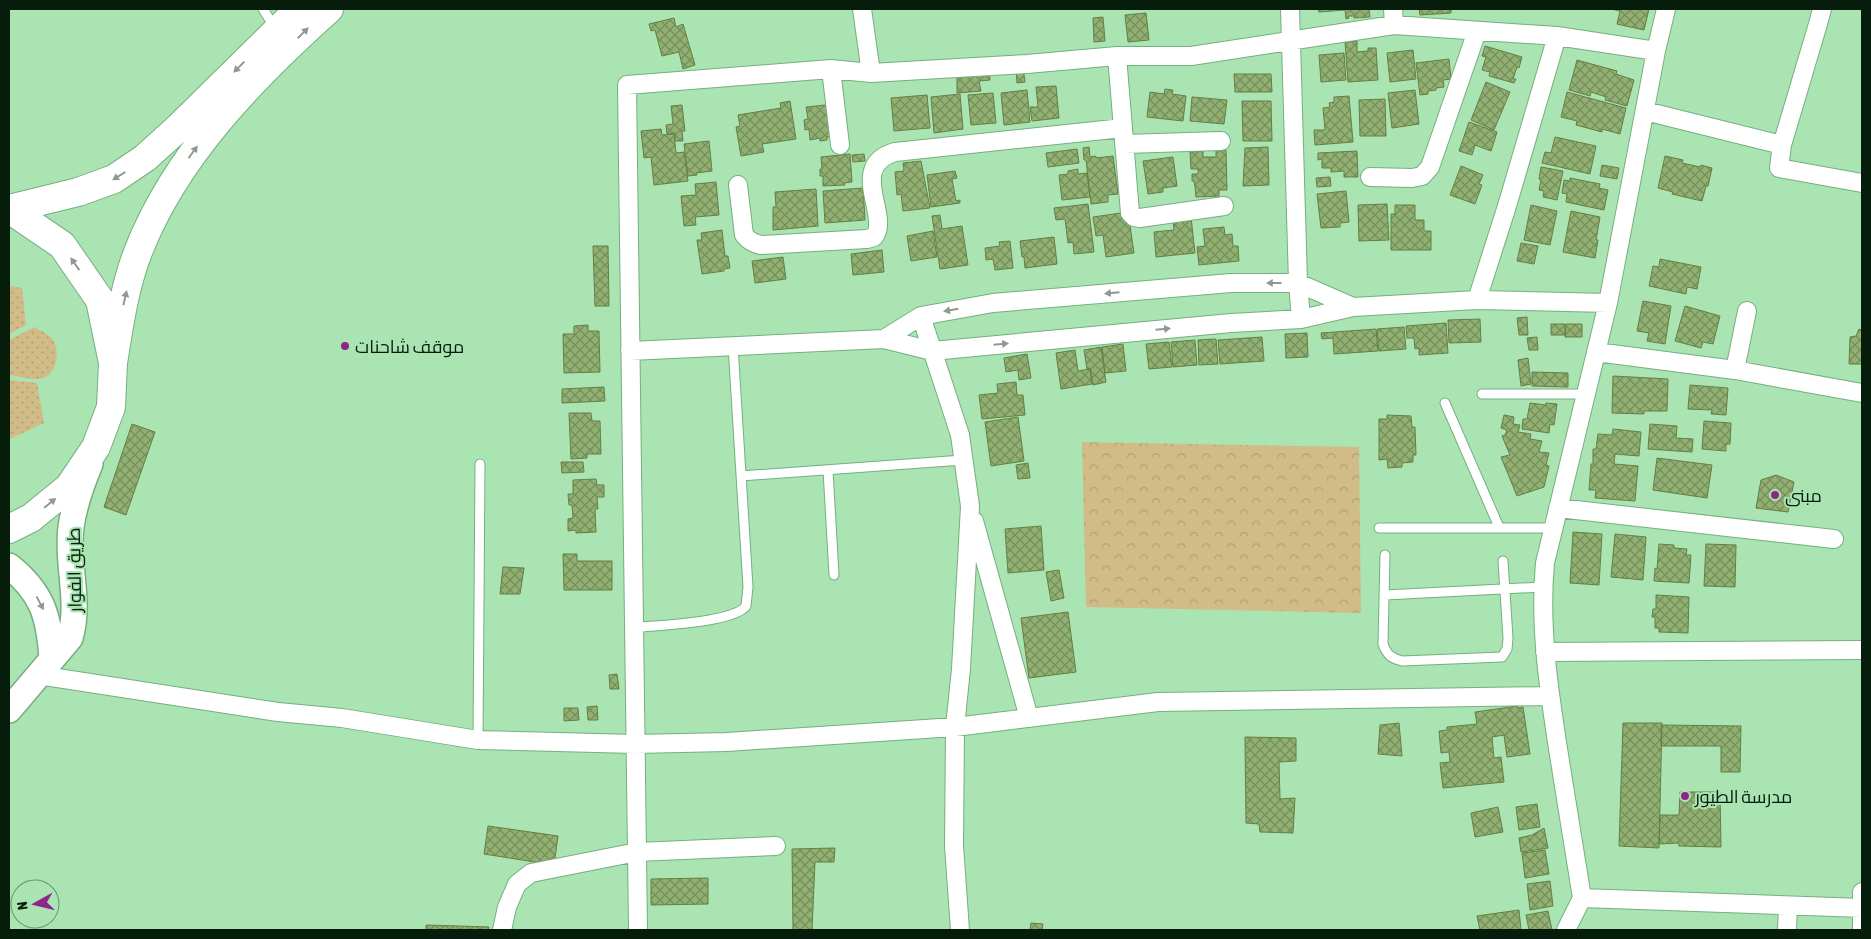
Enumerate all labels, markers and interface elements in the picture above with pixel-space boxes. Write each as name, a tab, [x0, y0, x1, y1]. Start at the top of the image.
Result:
one-way arrow	[297, 27, 309, 39]
one-way arrow	[233, 61, 245, 73]
one-way arrow	[188, 145, 198, 159]
one-way arrow	[112, 171, 125, 180]
one-way arrow	[70, 257, 80, 271]
one-way arrow	[1266, 279, 1282, 287]
one-way arrow	[121, 290, 129, 306]
one-way arrow	[1104, 290, 1120, 298]
one-way arrow	[942, 307, 958, 315]
one-way arrow	[1155, 325, 1171, 333]
place label: موقف شاحنات	[355, 336, 464, 358]
marker: موقف شاحنات	[339, 340, 351, 352]
one-way arrow	[993, 340, 1009, 348]
place label: مبنى	[1785, 485, 1822, 507]
marker: مبنى	[1769, 489, 1781, 501]
one-way arrow	[43, 497, 56, 508]
street label: طريق الفوار	[63, 527, 87, 614]
one-way arrow	[36, 595, 44, 610]
place label: مدرسة الطيور	[1694, 786, 1792, 808]
marker: مدرسة الطيور	[1679, 790, 1691, 802]
north arrow	[10, 879, 60, 929]
text: N	[14, 901, 31, 911]

